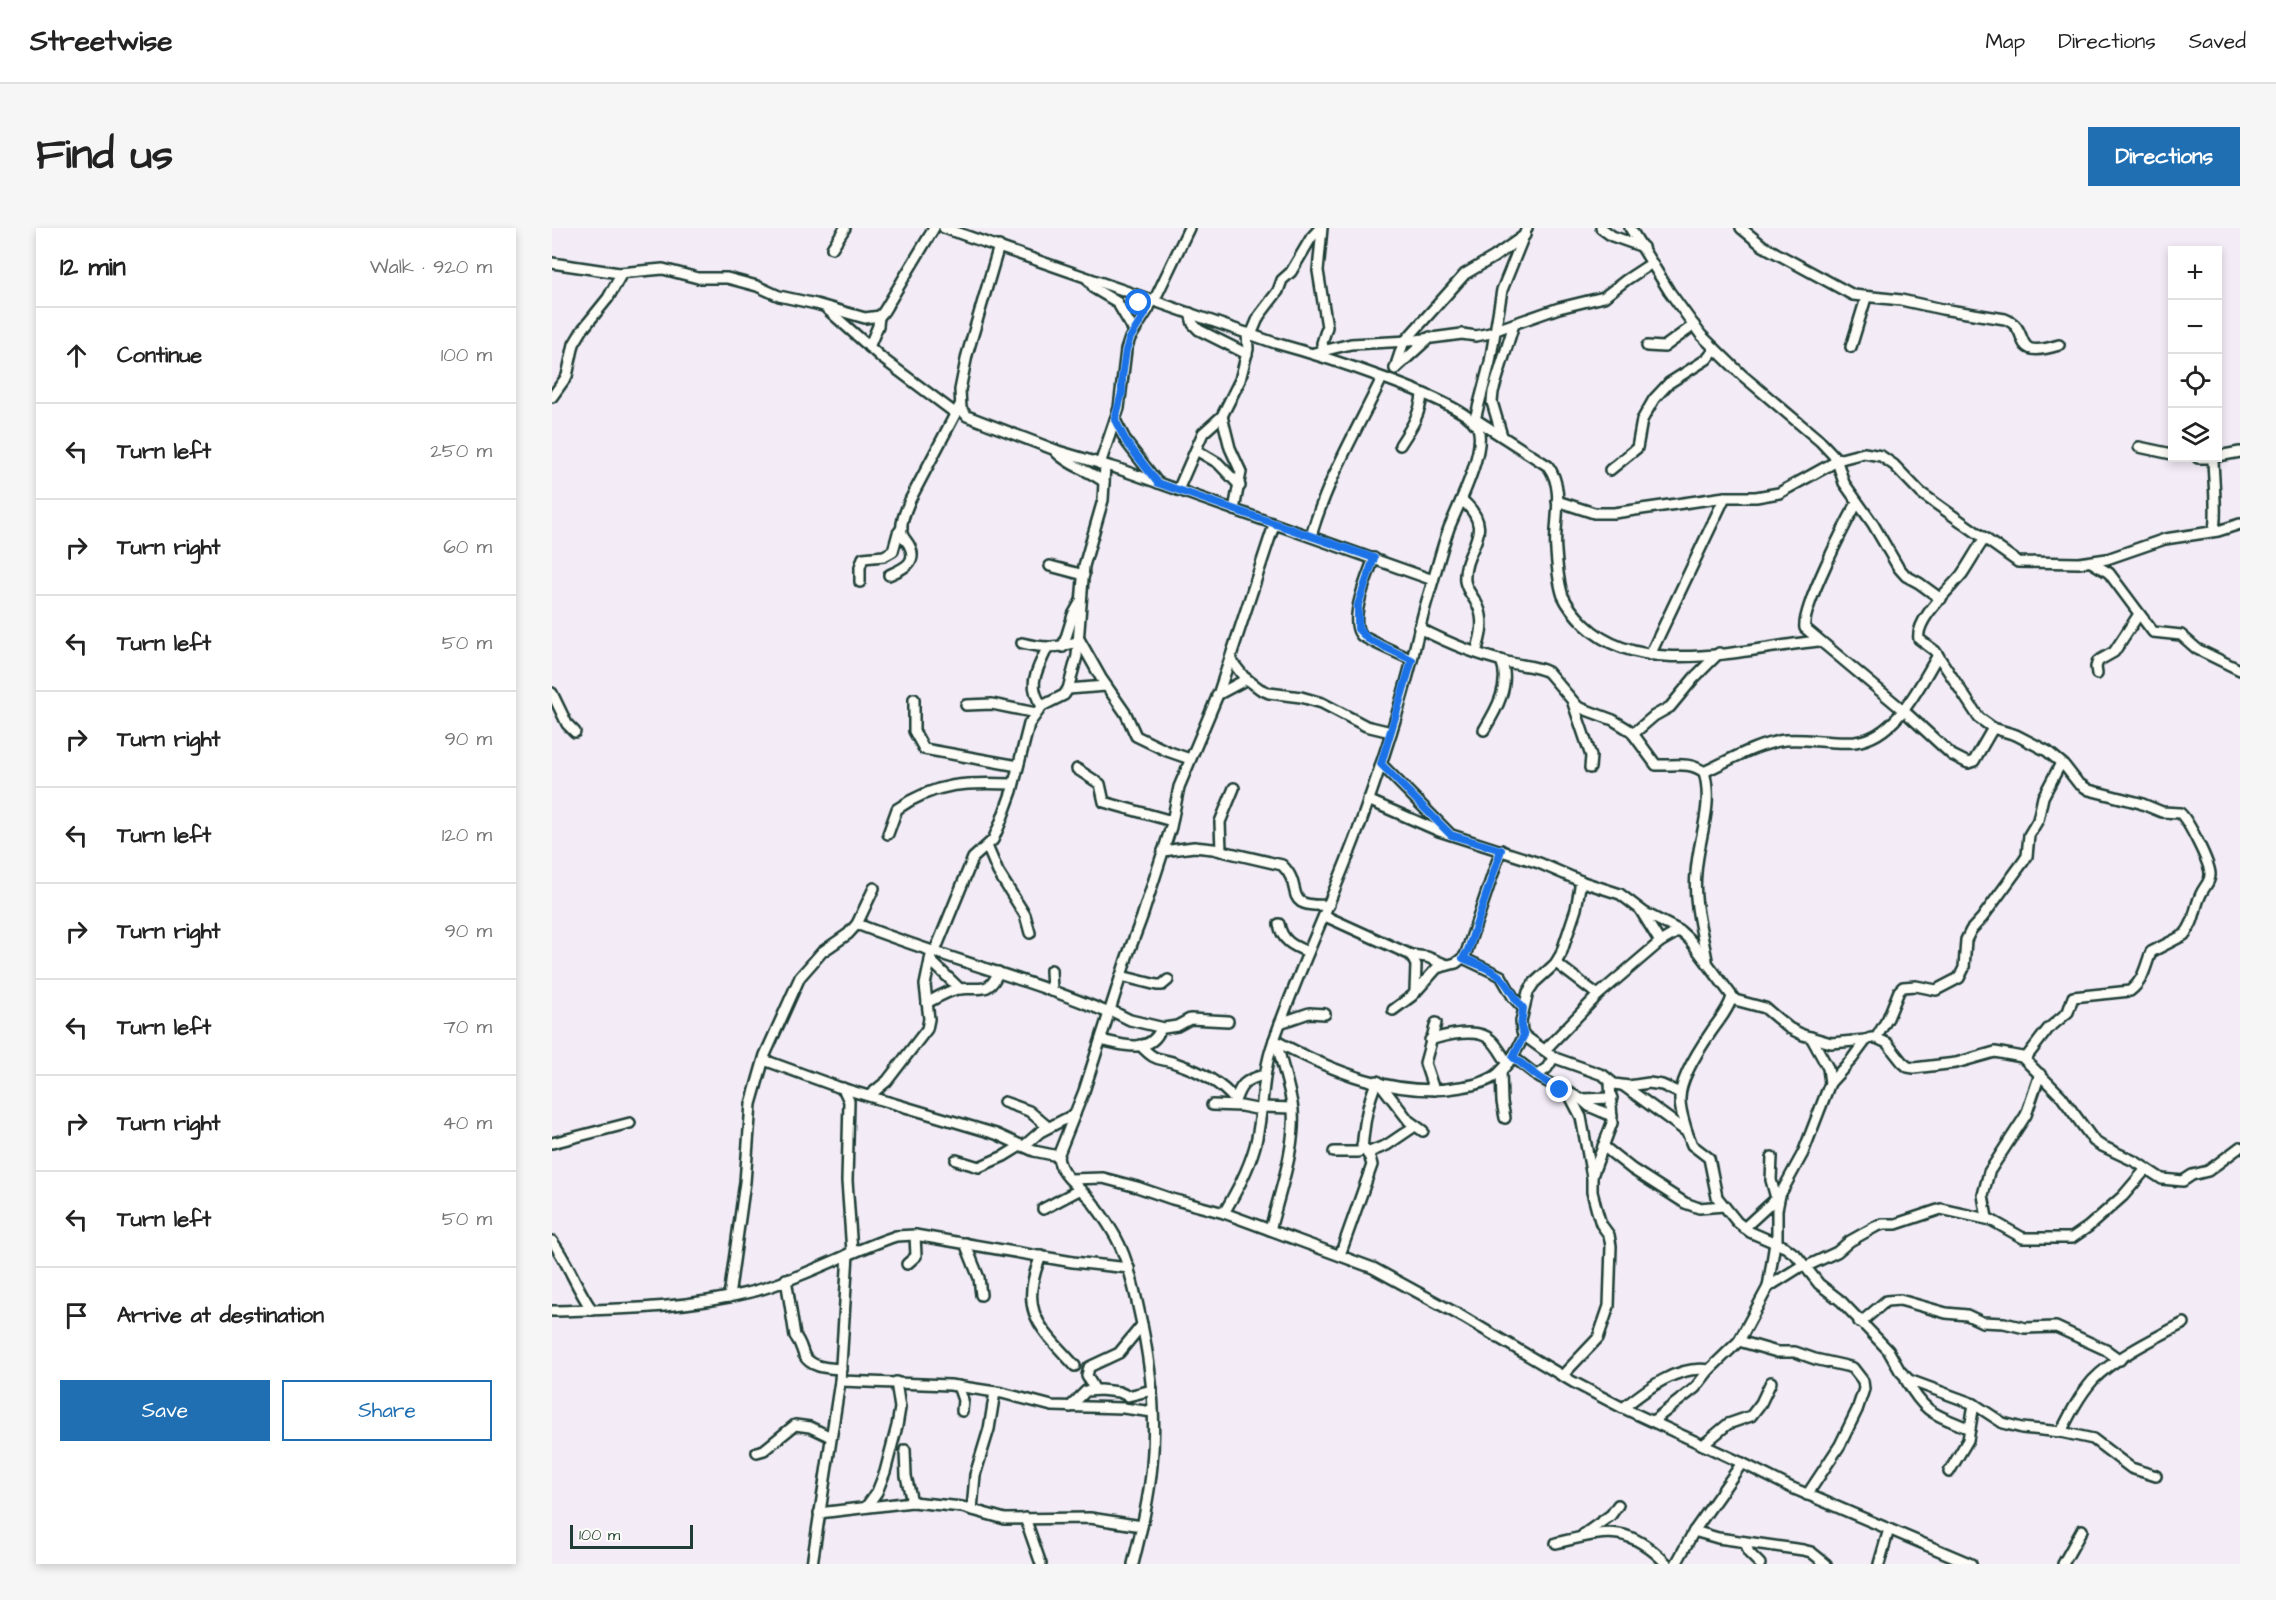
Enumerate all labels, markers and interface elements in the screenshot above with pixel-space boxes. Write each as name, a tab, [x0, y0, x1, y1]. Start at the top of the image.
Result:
text: Streetwise	[30, 22, 172, 61]
text: Map	[1985, 27, 2025, 56]
text: Directions	[2058, 27, 2156, 56]
text: Saved	[2189, 27, 2246, 56]
text: Find us	[36, 127, 173, 185]
button: Directions	[2088, 127, 2240, 186]
map controls	[2168, 246, 2222, 462]
button: +	[2168, 246, 2222, 300]
text: 12 min	[60, 249, 126, 285]
text: Walk · 920 m	[370, 253, 492, 281]
route start	[1125, 289, 1151, 315]
button: −	[2168, 300, 2222, 354]
icon: ahead	[60, 339, 93, 372]
text: Continue	[117, 340, 202, 371]
text: 100 m	[441, 341, 492, 369]
button: locate	[2168, 354, 2222, 408]
button: layers	[2168, 408, 2222, 462]
icon: left	[60, 435, 93, 468]
text: Turn left	[117, 436, 211, 467]
text: 250 m	[430, 437, 492, 465]
icon: right	[60, 531, 93, 564]
text: Turn right	[117, 532, 220, 563]
text: 60 m	[443, 533, 492, 561]
icon: left	[60, 627, 93, 660]
text: Turn left	[117, 628, 211, 659]
text: 50 m	[442, 629, 492, 657]
icon: right	[60, 723, 93, 756]
text: Turn right	[117, 724, 220, 755]
text: 90 m	[444, 725, 492, 753]
icon: left	[60, 819, 93, 852]
text: Turn left	[117, 820, 211, 851]
text: 120 m	[442, 821, 492, 849]
icon: right	[60, 915, 93, 948]
text: Turn right	[117, 916, 220, 947]
text: 90 m	[444, 917, 492, 945]
icon: left	[60, 1011, 93, 1044]
text: Turn left	[117, 1012, 211, 1043]
text: 70 m	[444, 1013, 492, 1041]
route end	[1546, 1076, 1572, 1102]
icon: right	[60, 1107, 93, 1140]
text: Turn right	[117, 1108, 220, 1139]
text: 40 m	[442, 1109, 492, 1137]
icon: left	[60, 1203, 93, 1236]
text: Turn left	[117, 1204, 211, 1235]
text: 50 m	[442, 1205, 492, 1233]
icon: arrive	[60, 1299, 93, 1332]
text: Arrive at destination	[117, 1300, 324, 1331]
button: Save	[60, 1380, 270, 1441]
button: Share	[282, 1380, 492, 1441]
scale bar	[570, 1522, 693, 1550]
text: 100 m	[579, 1524, 620, 1546]

